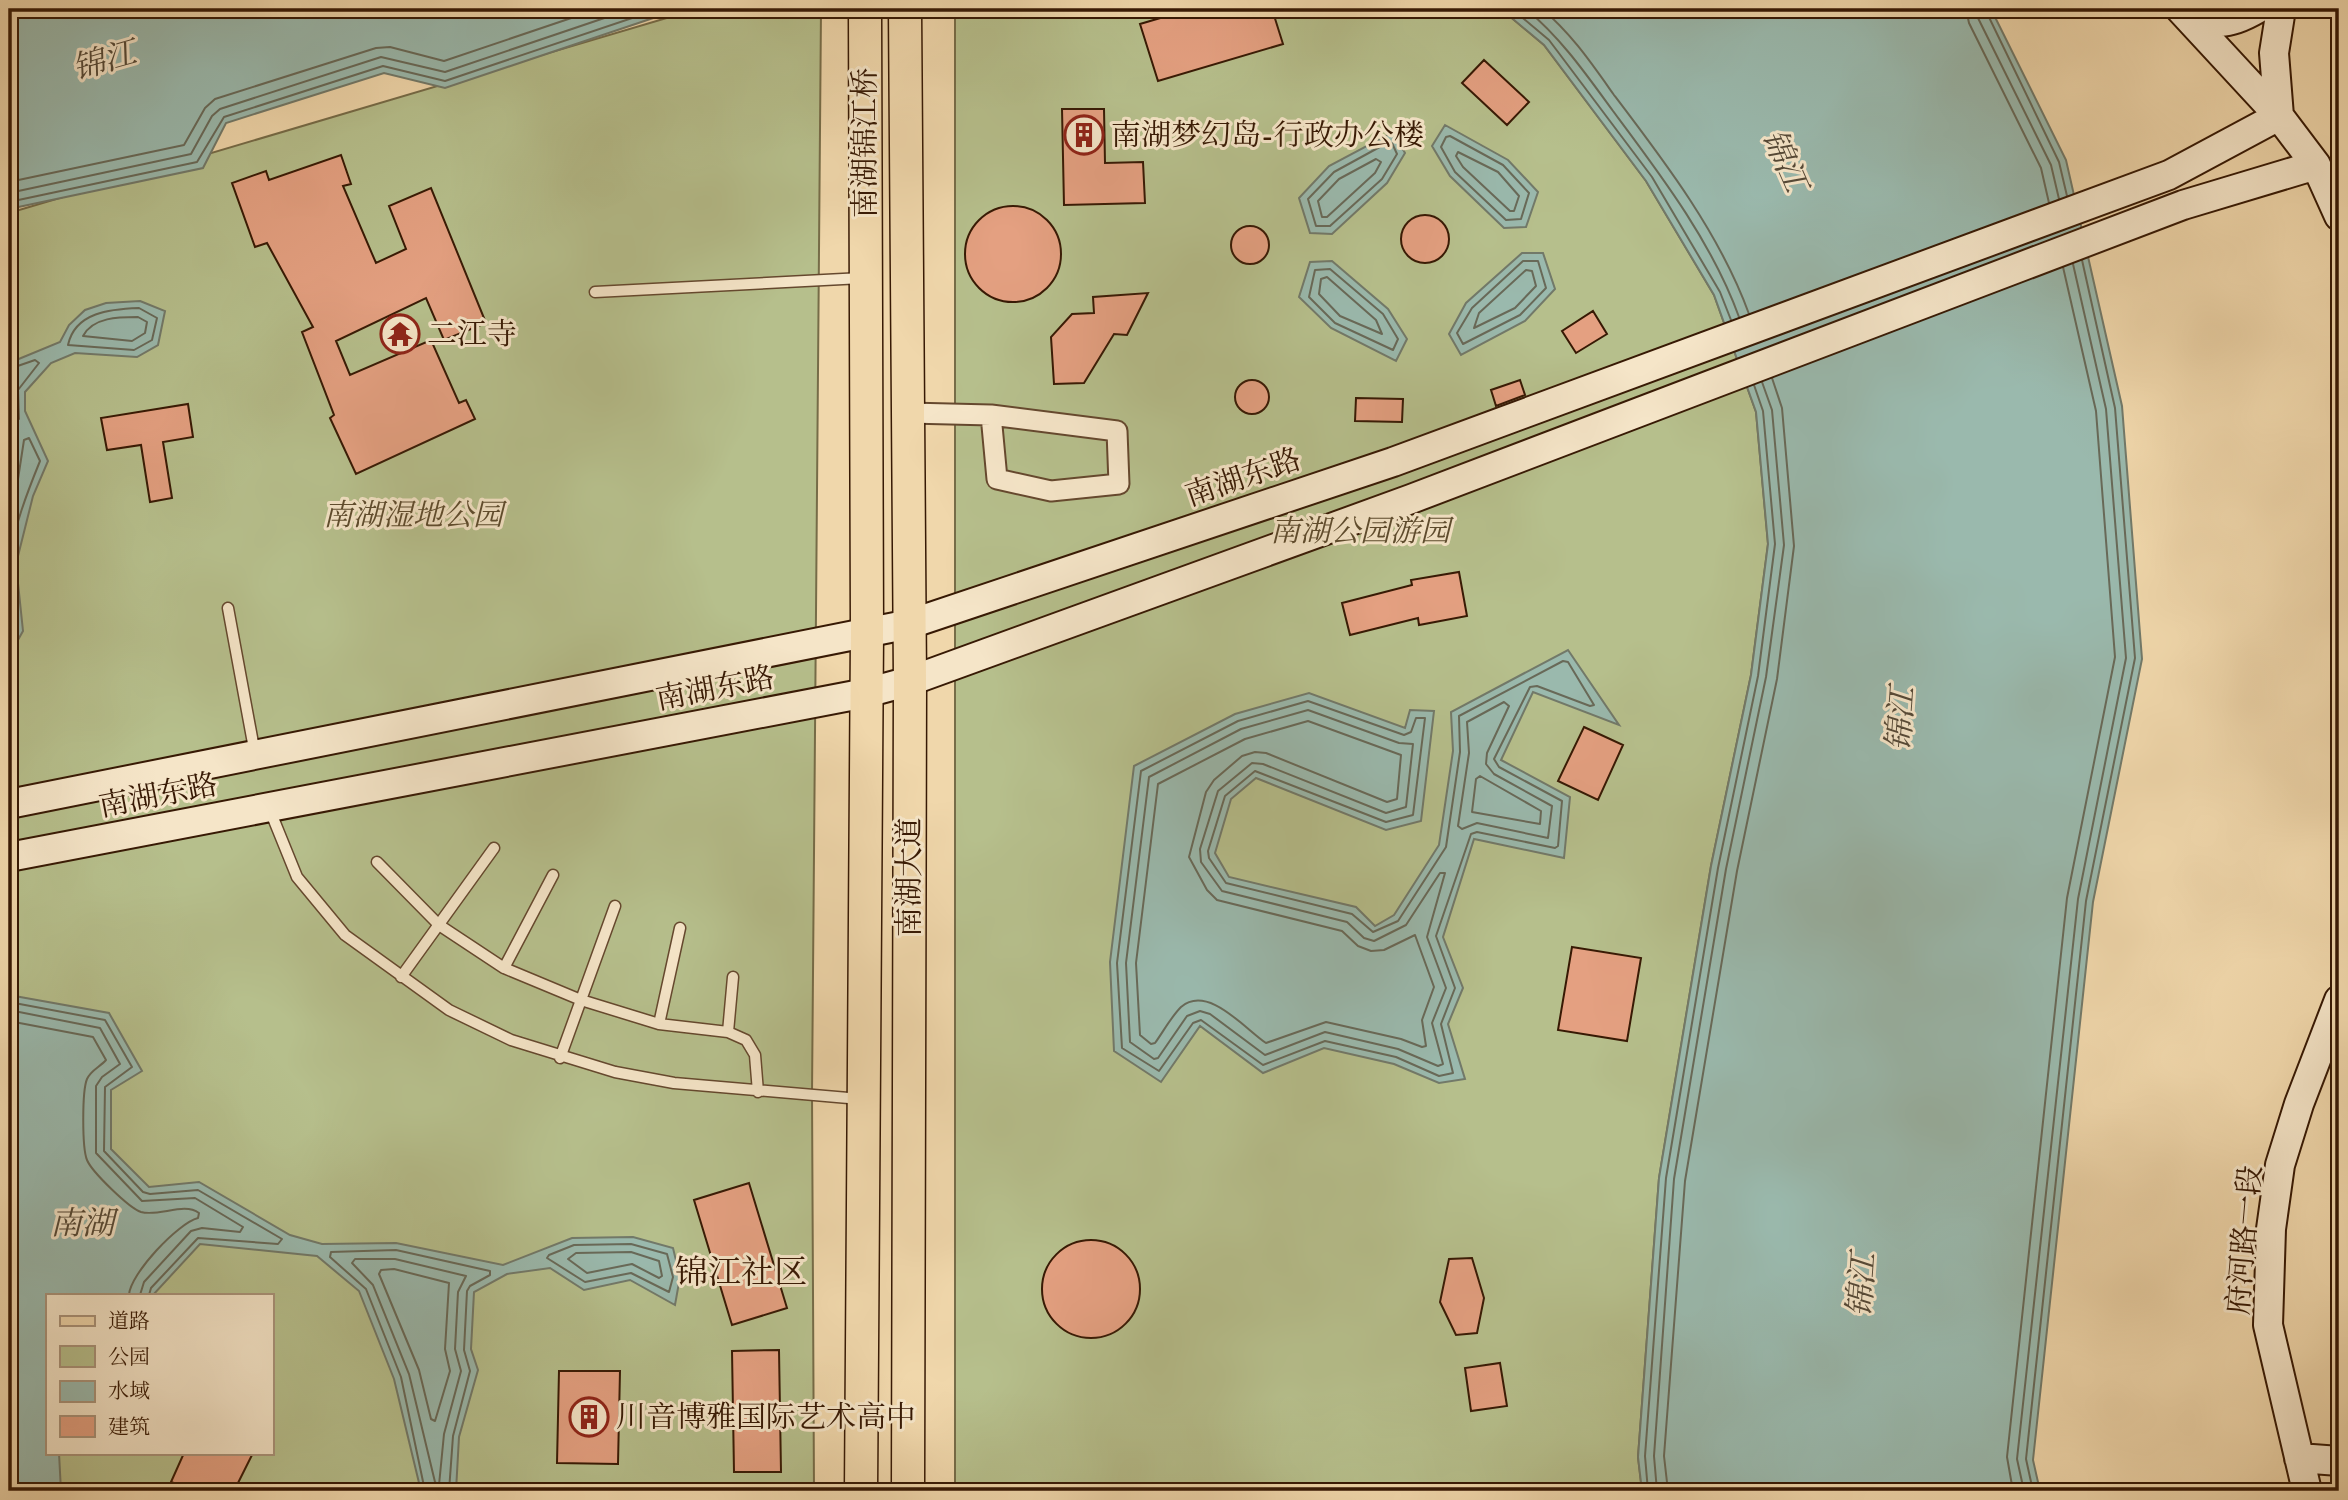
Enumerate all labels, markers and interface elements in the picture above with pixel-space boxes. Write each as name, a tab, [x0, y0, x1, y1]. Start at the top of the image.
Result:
water label: 锦江	[68, 32, 144, 89]
street label: 南湖锦江桥	[847, 68, 884, 218]
building icon: 南湖梦幻岛-行政办公楼	[1063, 114, 1105, 156]
place label: 南湖梦幻岛-行政办公楼	[1111, 117, 1424, 154]
water label: 锦江	[1753, 123, 1817, 201]
temple icon: 二江寺	[379, 313, 421, 355]
place label: 二江寺	[427, 316, 517, 353]
street label: 南湖东路	[1180, 440, 1306, 514]
park label: 南湖湿地公园	[323, 497, 507, 534]
park label: 南湖公园游园	[1270, 513, 1454, 550]
street label: 南湖东路	[653, 659, 778, 718]
water label: 锦江	[1879, 682, 1923, 752]
street label: 南湖东路	[96, 766, 221, 825]
street label: 南湖大道	[891, 817, 928, 937]
street label: 府河路一段	[2220, 1164, 2269, 1316]
water label: 南湖	[50, 1204, 119, 1244]
water label: 锦江	[1840, 1248, 1884, 1318]
district label: 锦江社区	[675, 1252, 807, 1293]
legend	[46, 1294, 273, 1454]
text: 道路	[108, 1308, 150, 1335]
text: 公园	[108, 1344, 150, 1371]
text: 水域	[108, 1378, 150, 1405]
building icon: 川音博雅国际艺术高中	[568, 1396, 610, 1438]
place label: 川音博雅国际艺术高中	[616, 1399, 916, 1436]
text: 建筑	[108, 1414, 150, 1441]

